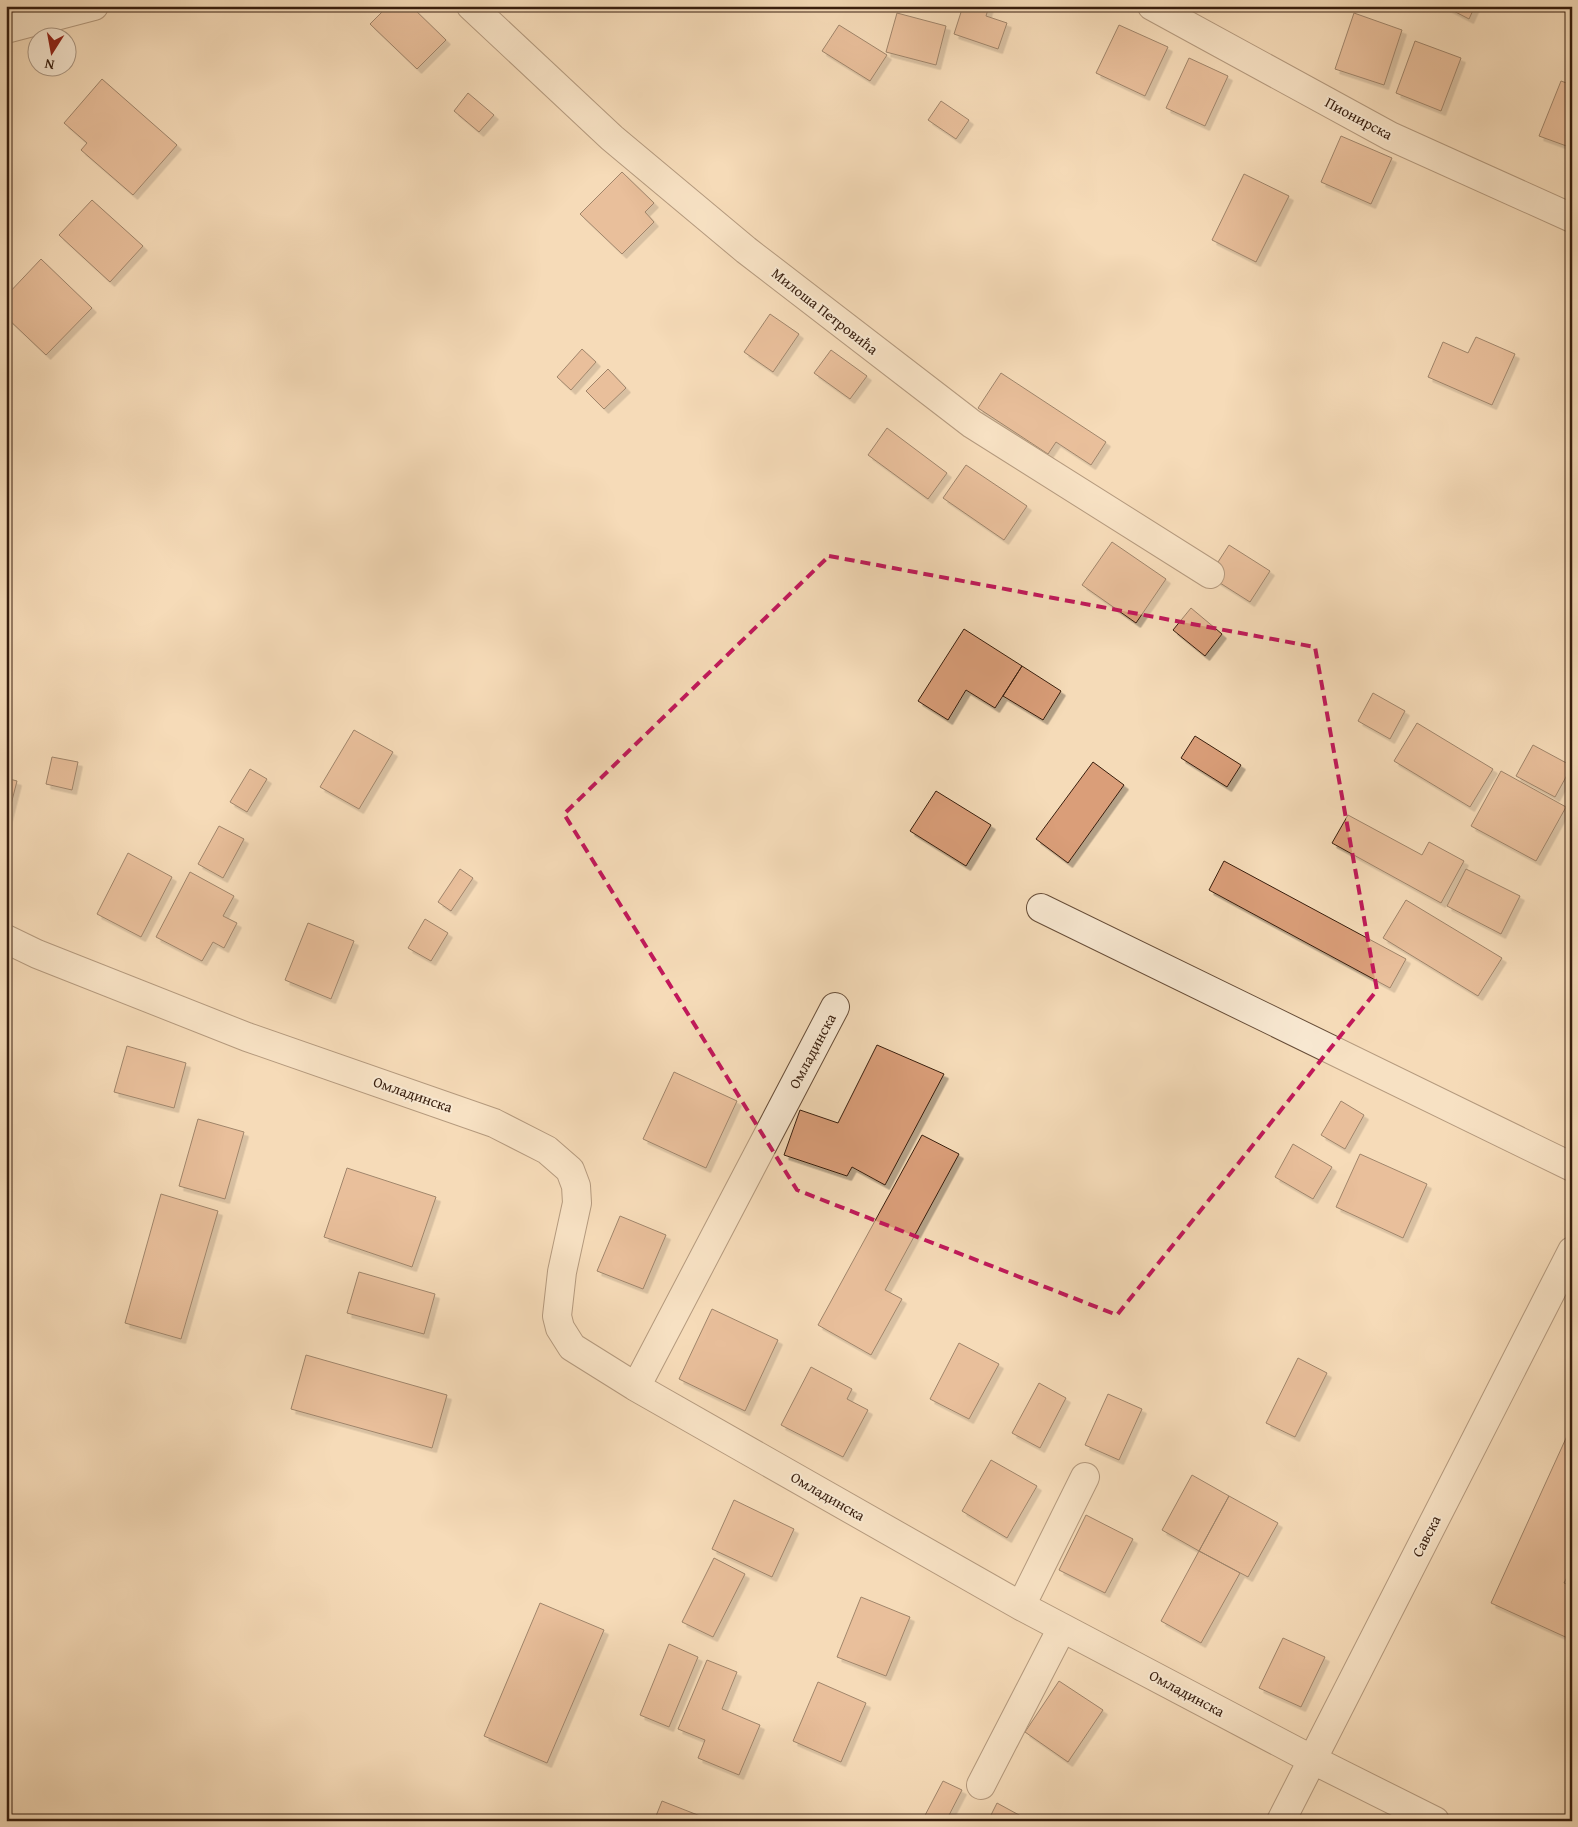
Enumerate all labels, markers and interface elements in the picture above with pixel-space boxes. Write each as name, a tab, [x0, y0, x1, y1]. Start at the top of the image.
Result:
north arrow	[28, 28, 78, 78]
text: N	[42, 54, 56, 75]
street label: Пионирска	[1322, 91, 1397, 145]
street label: Милоша Петровића	[767, 263, 883, 360]
street label: Омладинска	[783, 1009, 841, 1092]
street label: Омладинска	[371, 1071, 456, 1118]
street label: Омладинска	[787, 1466, 870, 1526]
street label: Савска	[1407, 1511, 1446, 1560]
street label: Омладинска	[1146, 1664, 1229, 1722]

